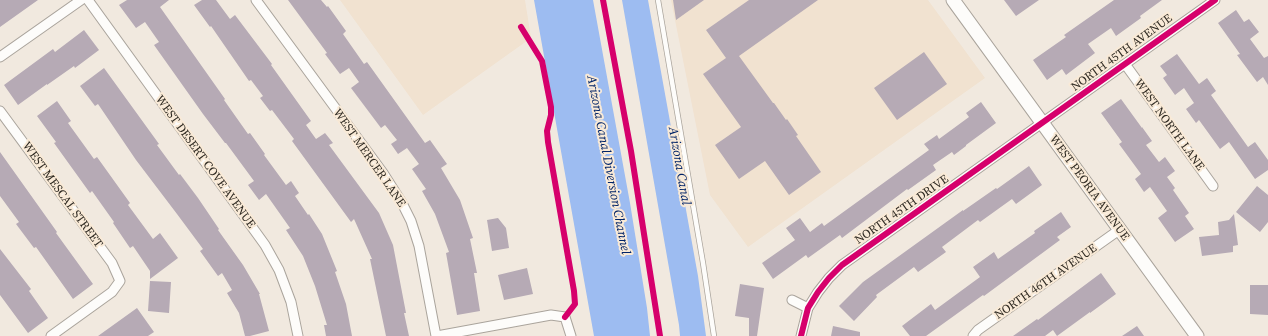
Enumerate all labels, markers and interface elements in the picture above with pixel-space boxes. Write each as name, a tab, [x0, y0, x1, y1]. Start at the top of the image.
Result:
street label: NORTH 45TH AVENUE	[1069, 11, 1175, 95]
water label: Arizona Canal Diversion Channel	[583, 74, 633, 256]
street label: WEST NORTH LANE	[1131, 76, 1207, 174]
street label: WEST DESERT COVE AVENUE	[152, 93, 258, 231]
street label: WEST MERCER LANE	[330, 106, 408, 210]
water label: Arizona Canal	[664, 126, 694, 206]
street label: WEST PEORIA AVENUE	[1046, 133, 1132, 243]
street label: WEST MESCAL STREET	[19, 139, 105, 251]
street label: NORTH 45TH DRIVE	[852, 172, 952, 248]
street label: NORTH 46TH AVENUE	[992, 241, 1100, 323]

